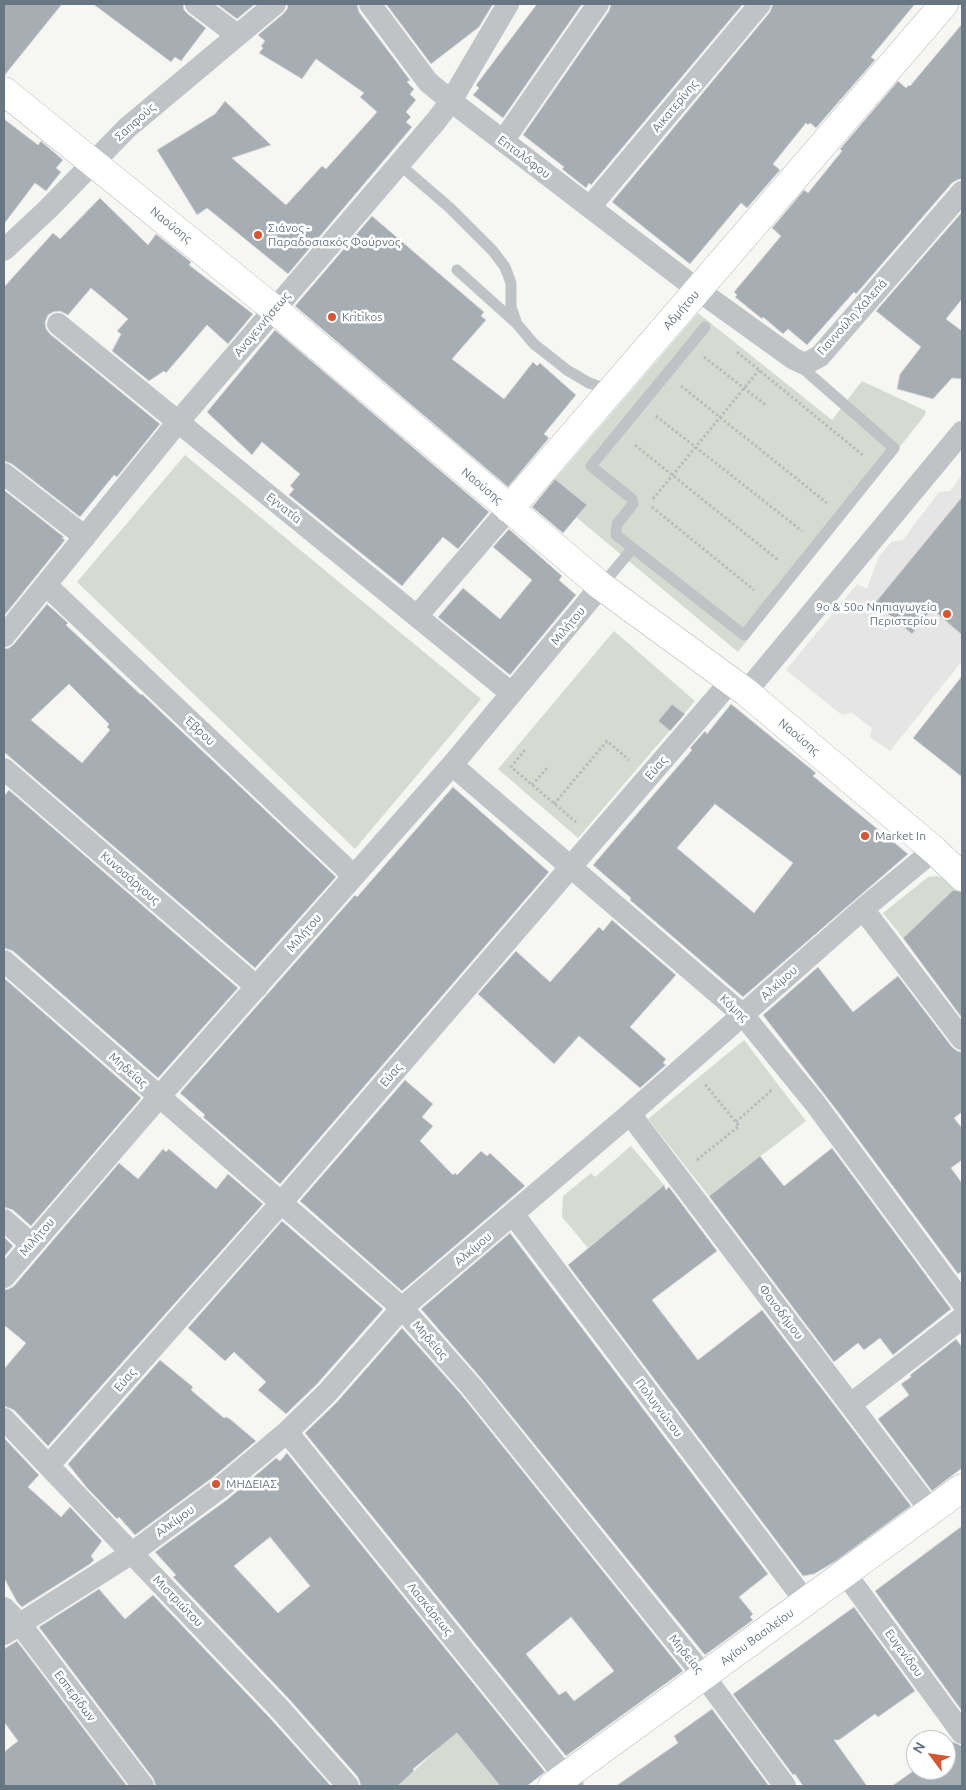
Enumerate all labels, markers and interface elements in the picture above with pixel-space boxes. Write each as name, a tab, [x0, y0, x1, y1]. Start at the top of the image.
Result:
street label: Αικατερίνης	[649, 77, 701, 135]
street label: Σαπφούς	[112, 100, 158, 144]
street label: Επταλόφου	[495, 133, 553, 181]
street label: Ναούσης	[147, 204, 195, 246]
place label: Σιάνος - Παραδοσιακός Φούρνος	[268, 221, 400, 249]
marker: Σιάνος - Παραδοσιακός Φούρνος	[252, 229, 264, 241]
street label: Γιαννούλη Χαλεπά	[814, 276, 890, 358]
street label: Αδμήτου	[660, 287, 702, 333]
street label: Αναγεννήσεως	[231, 289, 293, 359]
place label: Kritikos	[342, 310, 382, 324]
marker: Kritikos	[326, 311, 338, 323]
street label: Ναούσης	[459, 465, 505, 507]
street label: Εγνατία	[264, 489, 304, 527]
place label: 9ο & 50ο Νηπιαγωγεία Περιστερίου	[816, 600, 937, 628]
street label: Μιλήτου	[548, 604, 588, 648]
marker: 9ο & 50ο Νηπιαγωγεία Περιστερίου	[941, 608, 953, 620]
street label: Έβρου	[182, 714, 218, 748]
street label: Ναούσης	[776, 716, 822, 758]
street label: Εύας	[642, 753, 670, 783]
place label: Market In	[875, 829, 926, 843]
marker: Market In	[859, 830, 871, 842]
street label: Κυνοσάργους	[98, 848, 162, 908]
street label: Μιλήτου	[284, 911, 324, 955]
street label: Αλκίμου	[758, 963, 800, 1003]
street label: Κόμης	[717, 991, 751, 1025]
street label: Μηδείας	[106, 1049, 150, 1091]
street label: Εύας	[377, 1060, 405, 1090]
street label: Μιλήτου	[17, 1215, 57, 1259]
street label: Αλκίμου	[451, 1229, 495, 1269]
street label: Φανοδήμου	[756, 1282, 806, 1342]
street label: Μηδείας	[409, 1318, 451, 1362]
street label: Εύας	[111, 1365, 139, 1395]
street label: Πολυγνώτου	[632, 1376, 686, 1440]
place label: ΜΗΔΕΙΑΣ	[226, 1477, 277, 1491]
marker: ΜΗΔΕΙΑΣ	[210, 1478, 222, 1490]
street label: Αλκίμου	[153, 1502, 197, 1540]
street label: Μιστριώτου	[150, 1572, 206, 1630]
street label: Λασκάρεως	[404, 1580, 456, 1638]
street label: Αγίου Βασιλείου	[717, 1605, 797, 1669]
street label: Ευγενίδου	[882, 1626, 926, 1680]
street label: Μηδείας	[666, 1632, 706, 1676]
street label: Εσπερίδων	[51, 1668, 99, 1724]
north arrow	[906, 1730, 956, 1780]
text: N	[909, 1739, 929, 1756]

